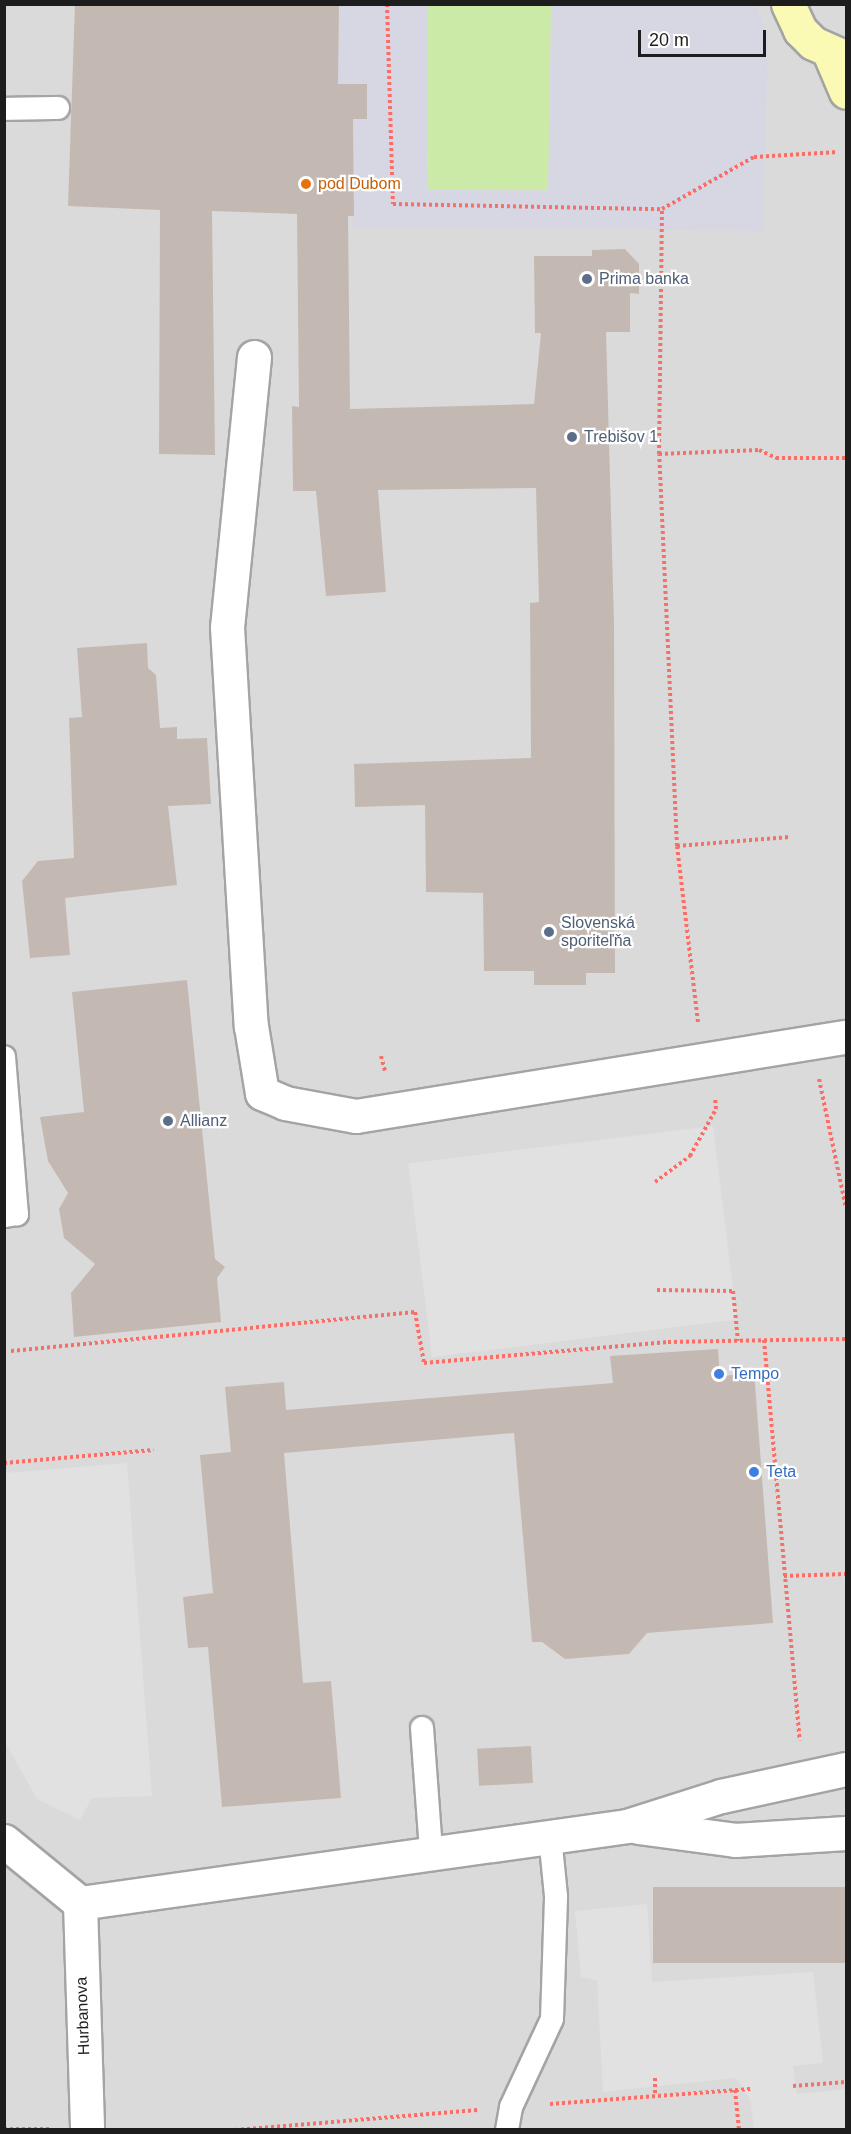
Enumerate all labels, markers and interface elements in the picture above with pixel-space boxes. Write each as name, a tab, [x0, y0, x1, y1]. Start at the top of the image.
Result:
scale bar	[641, 18, 768, 56]
text: 20 m	[649, 30, 689, 50]
place label: pod Dubom	[318, 174, 401, 194]
marker: pod Dubom	[299, 177, 313, 191]
place label: Prima banka	[599, 269, 689, 289]
marker: Prima banka	[580, 272, 594, 286]
place label: Trebišov 1	[584, 427, 658, 447]
marker: Trebišov 1	[565, 430, 579, 444]
place label: Slovenská sporiteľňa	[561, 913, 635, 951]
marker: Slovenská sporiteľňa	[542, 925, 556, 939]
place label: Allianz	[180, 1111, 227, 1131]
marker: Allianz	[161, 1114, 175, 1128]
place label: Tempo	[731, 1364, 779, 1384]
marker: Tempo	[712, 1367, 726, 1381]
place label: Teta	[766, 1462, 796, 1482]
marker: Teta	[747, 1465, 761, 1479]
street label: Hurbanova	[72, 1977, 94, 2055]

